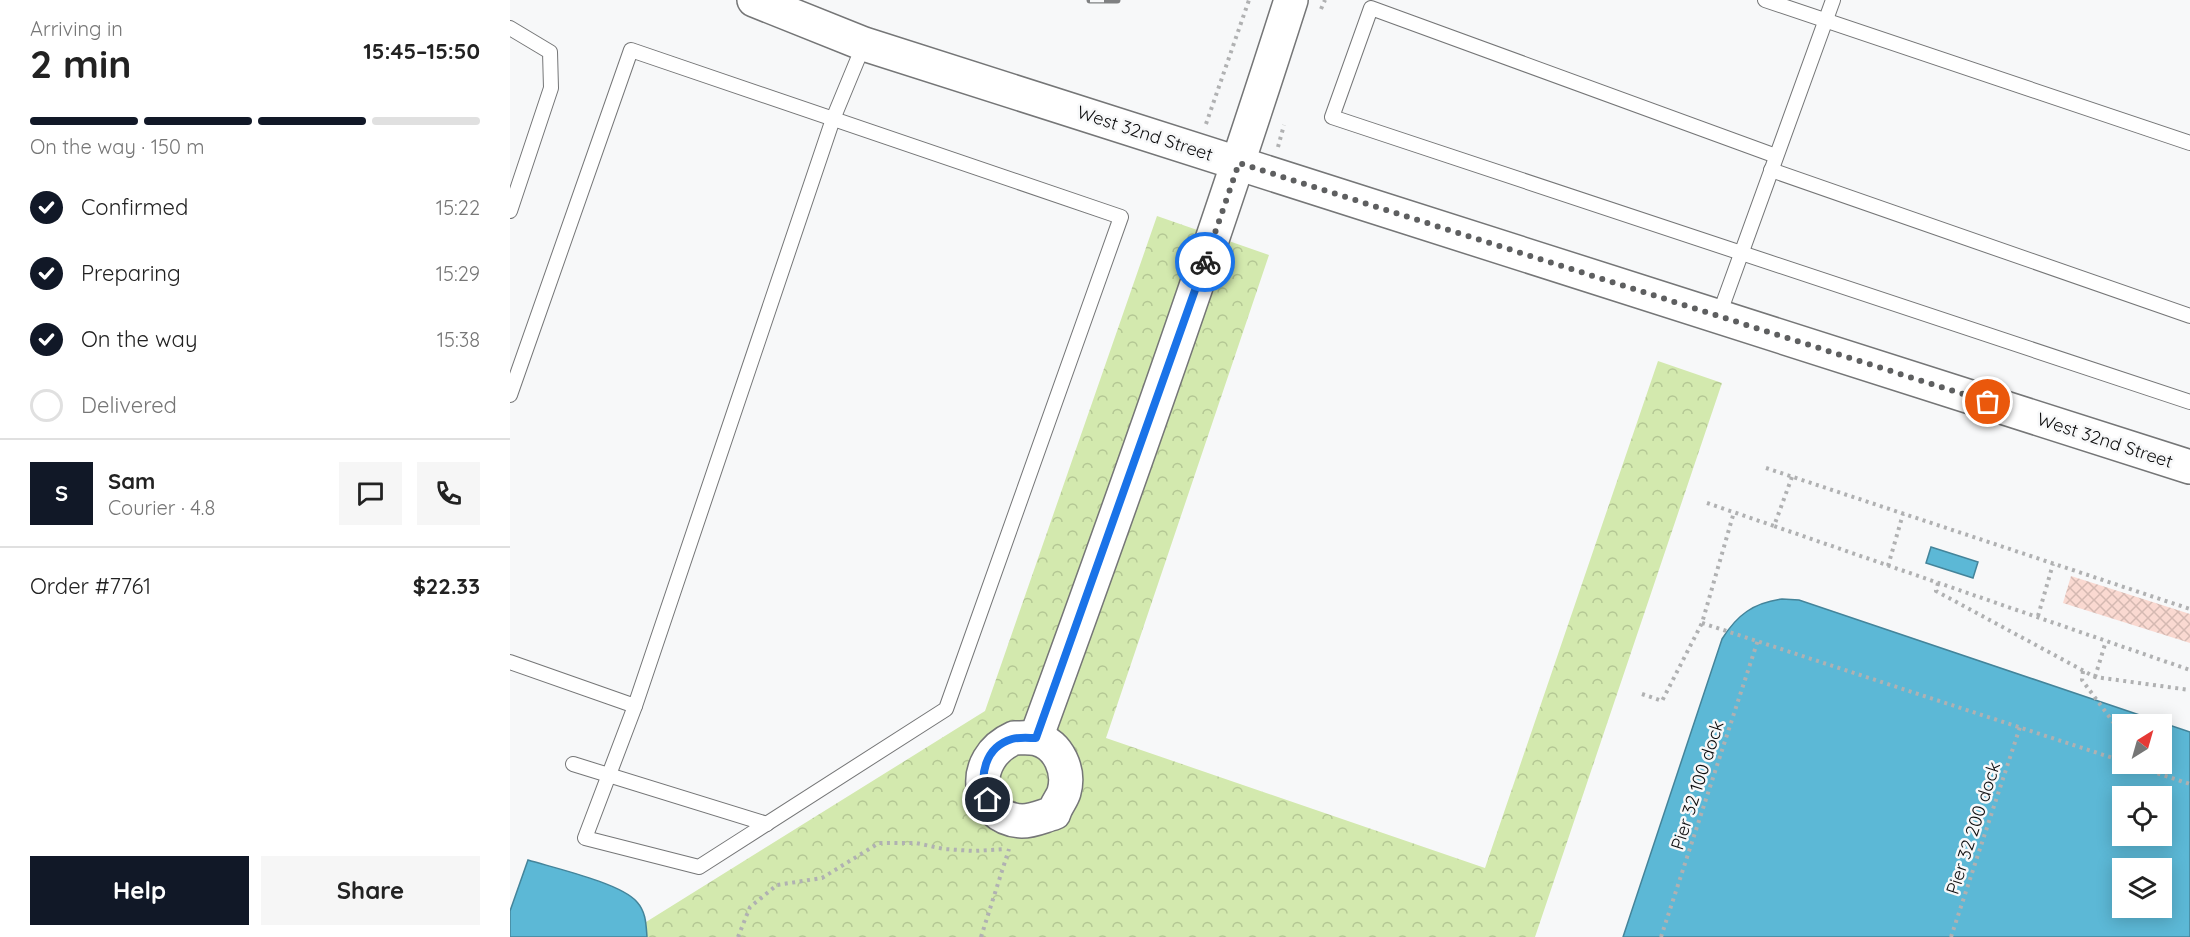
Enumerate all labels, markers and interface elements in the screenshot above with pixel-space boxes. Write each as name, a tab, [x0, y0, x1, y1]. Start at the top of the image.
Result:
text: Arriving in	[30, 16, 123, 41]
text: 15:45–15:50	[363, 37, 480, 65]
text: 2 min	[30, 39, 132, 88]
street label: West 32nd Street	[1074, 100, 1216, 166]
text: On the way · 150 m	[30, 134, 205, 159]
icon: check	[30, 191, 63, 224]
text: Confirmed	[81, 193, 188, 221]
text: 15:22	[436, 195, 480, 220]
courier	[1175, 232, 1235, 292]
icon: bike	[1189, 246, 1222, 279]
icon: check	[30, 257, 63, 290]
text: Preparing	[81, 259, 181, 287]
text: 15:29	[436, 261, 480, 286]
icon: check	[30, 323, 63, 356]
text: On the way	[81, 325, 197, 353]
text: 15:38	[437, 327, 480, 352]
pin	[1962, 376, 2013, 427]
icon: bag	[1971, 385, 2004, 418]
text: Delivered	[81, 391, 177, 419]
street label: West 32nd Street	[2034, 407, 2176, 473]
button: chat	[339, 462, 402, 525]
button: phone	[417, 462, 480, 525]
text: Sam	[108, 467, 155, 495]
text: S	[55, 479, 68, 507]
text: Courier · 4.8	[108, 495, 215, 520]
text: Order #7761	[30, 572, 151, 600]
text: $22.33	[413, 572, 480, 600]
north arrow	[2112, 714, 2172, 774]
map controls	[2112, 714, 2172, 918]
street label: Pier 32 100 dock	[1665, 717, 1729, 853]
street label: Pier 32 200 dock	[1941, 759, 2005, 897]
pin	[962, 774, 1013, 825]
icon: home	[971, 783, 1004, 816]
button: locate	[2112, 786, 2172, 846]
button: Help	[30, 856, 249, 925]
button: Share	[261, 856, 480, 925]
button: layers	[2112, 858, 2172, 918]

